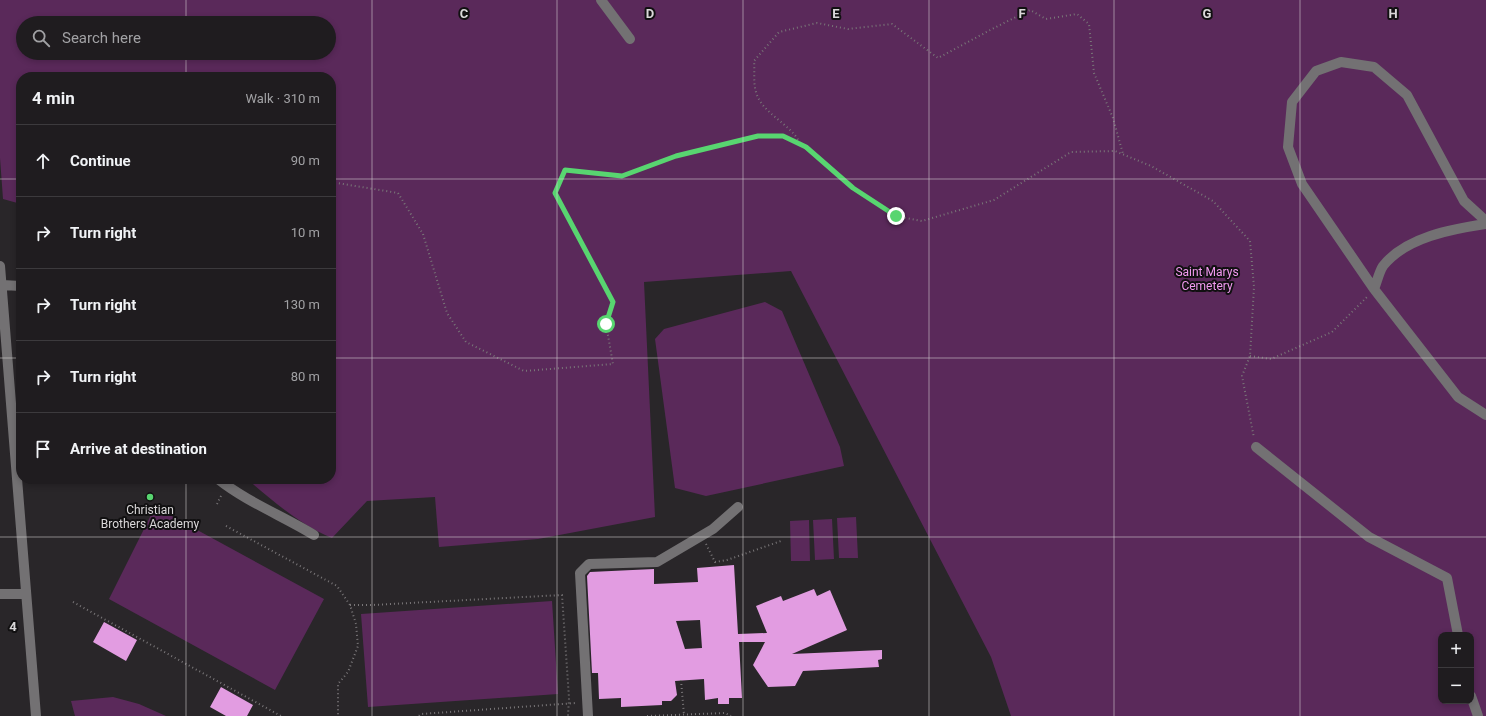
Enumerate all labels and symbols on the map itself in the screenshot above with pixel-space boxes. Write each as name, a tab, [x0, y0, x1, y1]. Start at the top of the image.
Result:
text: C	[460, 6, 469, 21]
text: D	[646, 6, 654, 21]
text: E	[832, 6, 840, 21]
text: F	[1018, 6, 1026, 21]
text: G	[1203, 6, 1212, 21]
text: H	[1388, 6, 1398, 21]
route end	[887, 207, 905, 225]
park label: Saint Marys Cemetery	[1175, 265, 1239, 293]
route start	[597, 315, 615, 333]
marker: Christian Brothers Academy	[145, 492, 155, 502]
place label: Christian Brothers Academy	[101, 503, 200, 531]
text: 4	[9, 619, 17, 634]

